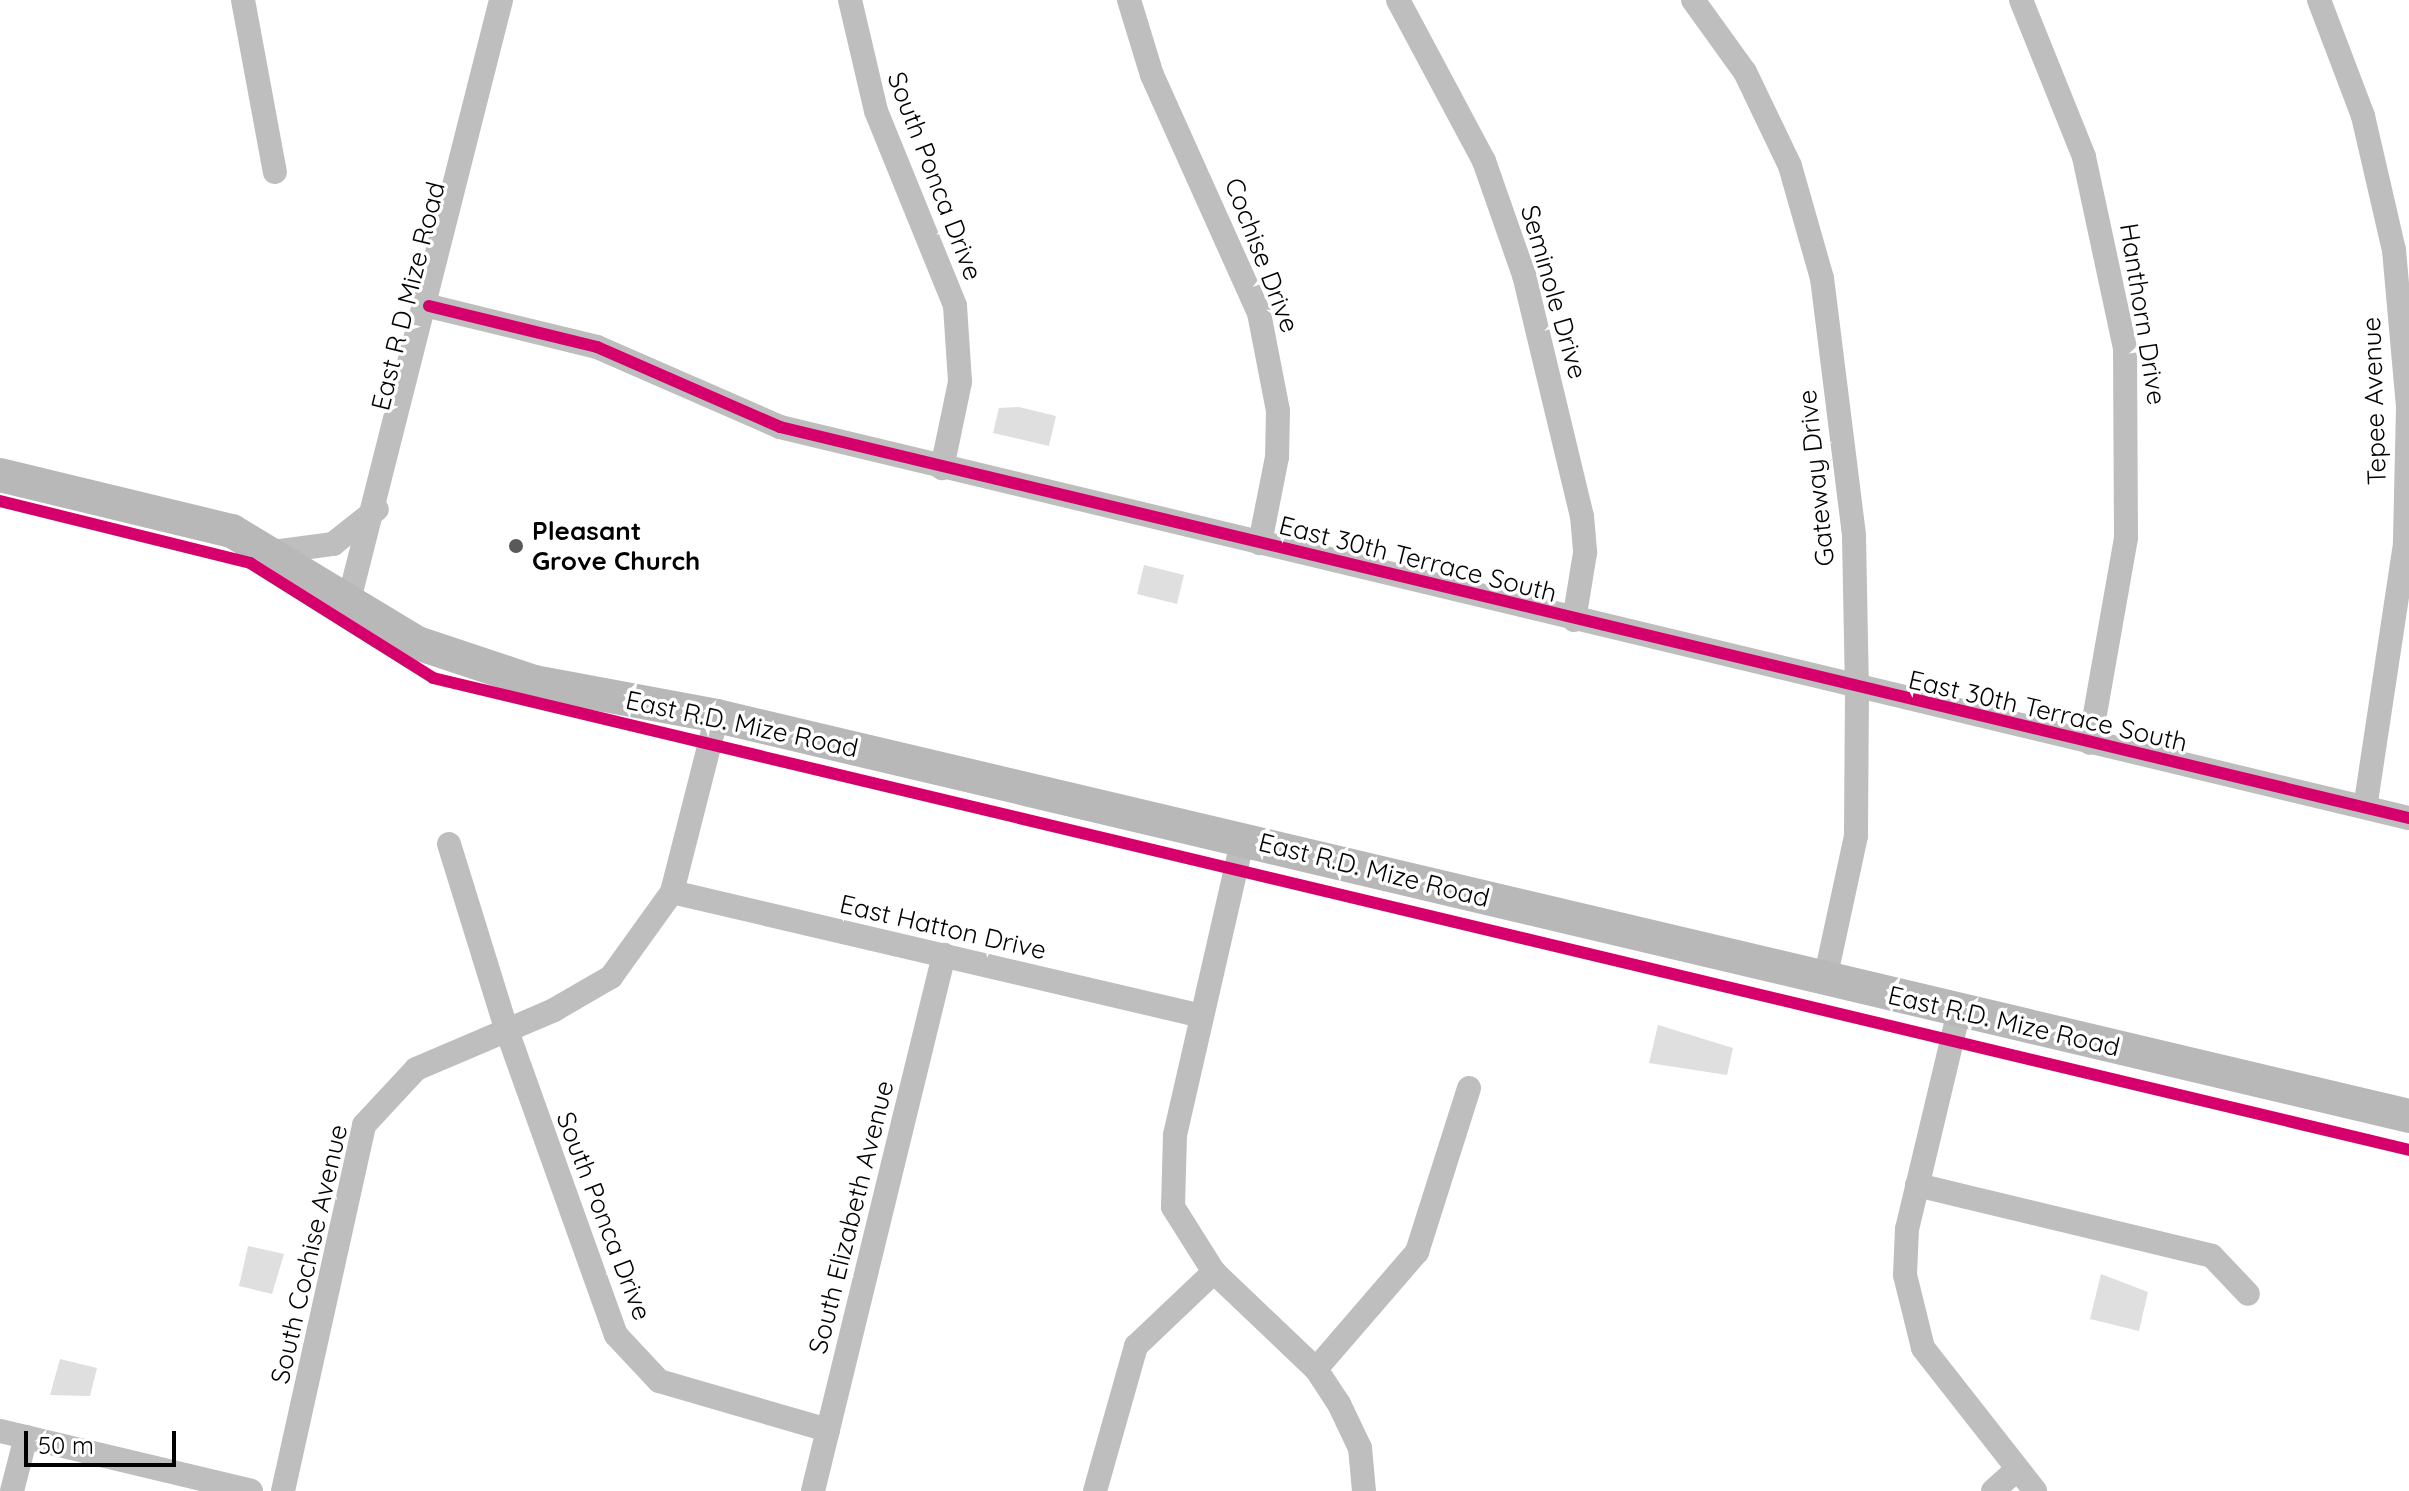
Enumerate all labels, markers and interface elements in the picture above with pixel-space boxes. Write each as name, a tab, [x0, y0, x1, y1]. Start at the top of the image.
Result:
street label: South Ponca Drive	[881, 67, 989, 285]
street label: Cochise Drive	[1218, 173, 1306, 337]
street label: East R D Mize Road	[364, 178, 452, 414]
street label: Seminole Drive	[1514, 201, 1594, 383]
street label: Hanthorn Drive	[2113, 221, 2173, 407]
street label: Tepee Avenue	[2355, 316, 2393, 486]
street label: Gateway Drive	[1791, 388, 1841, 568]
street label: East 30th Terrace South	[1276, 509, 1560, 609]
place label: Pleasant Grove Church	[532, 515, 700, 576]
marker: Pleasant Grove Church	[507, 537, 525, 555]
street label: East 30th Terrace South	[1906, 664, 2190, 758]
street label: East R.D. Mize Road	[623, 684, 861, 764]
street label: East R.D. Mize Road	[1255, 826, 1493, 914]
street label: East Hatton Drive	[837, 888, 1049, 966]
street label: East R.D. Mize Road	[1885, 979, 2123, 1063]
street label: South Elizabeth Avenue	[802, 1077, 900, 1357]
street label: South Ponca Drive	[550, 1107, 658, 1325]
street label: South Cochise Avenue	[264, 1121, 354, 1387]
scale bar	[28, 1415, 180, 1465]
text: 50 m	[38, 1430, 94, 1460]

